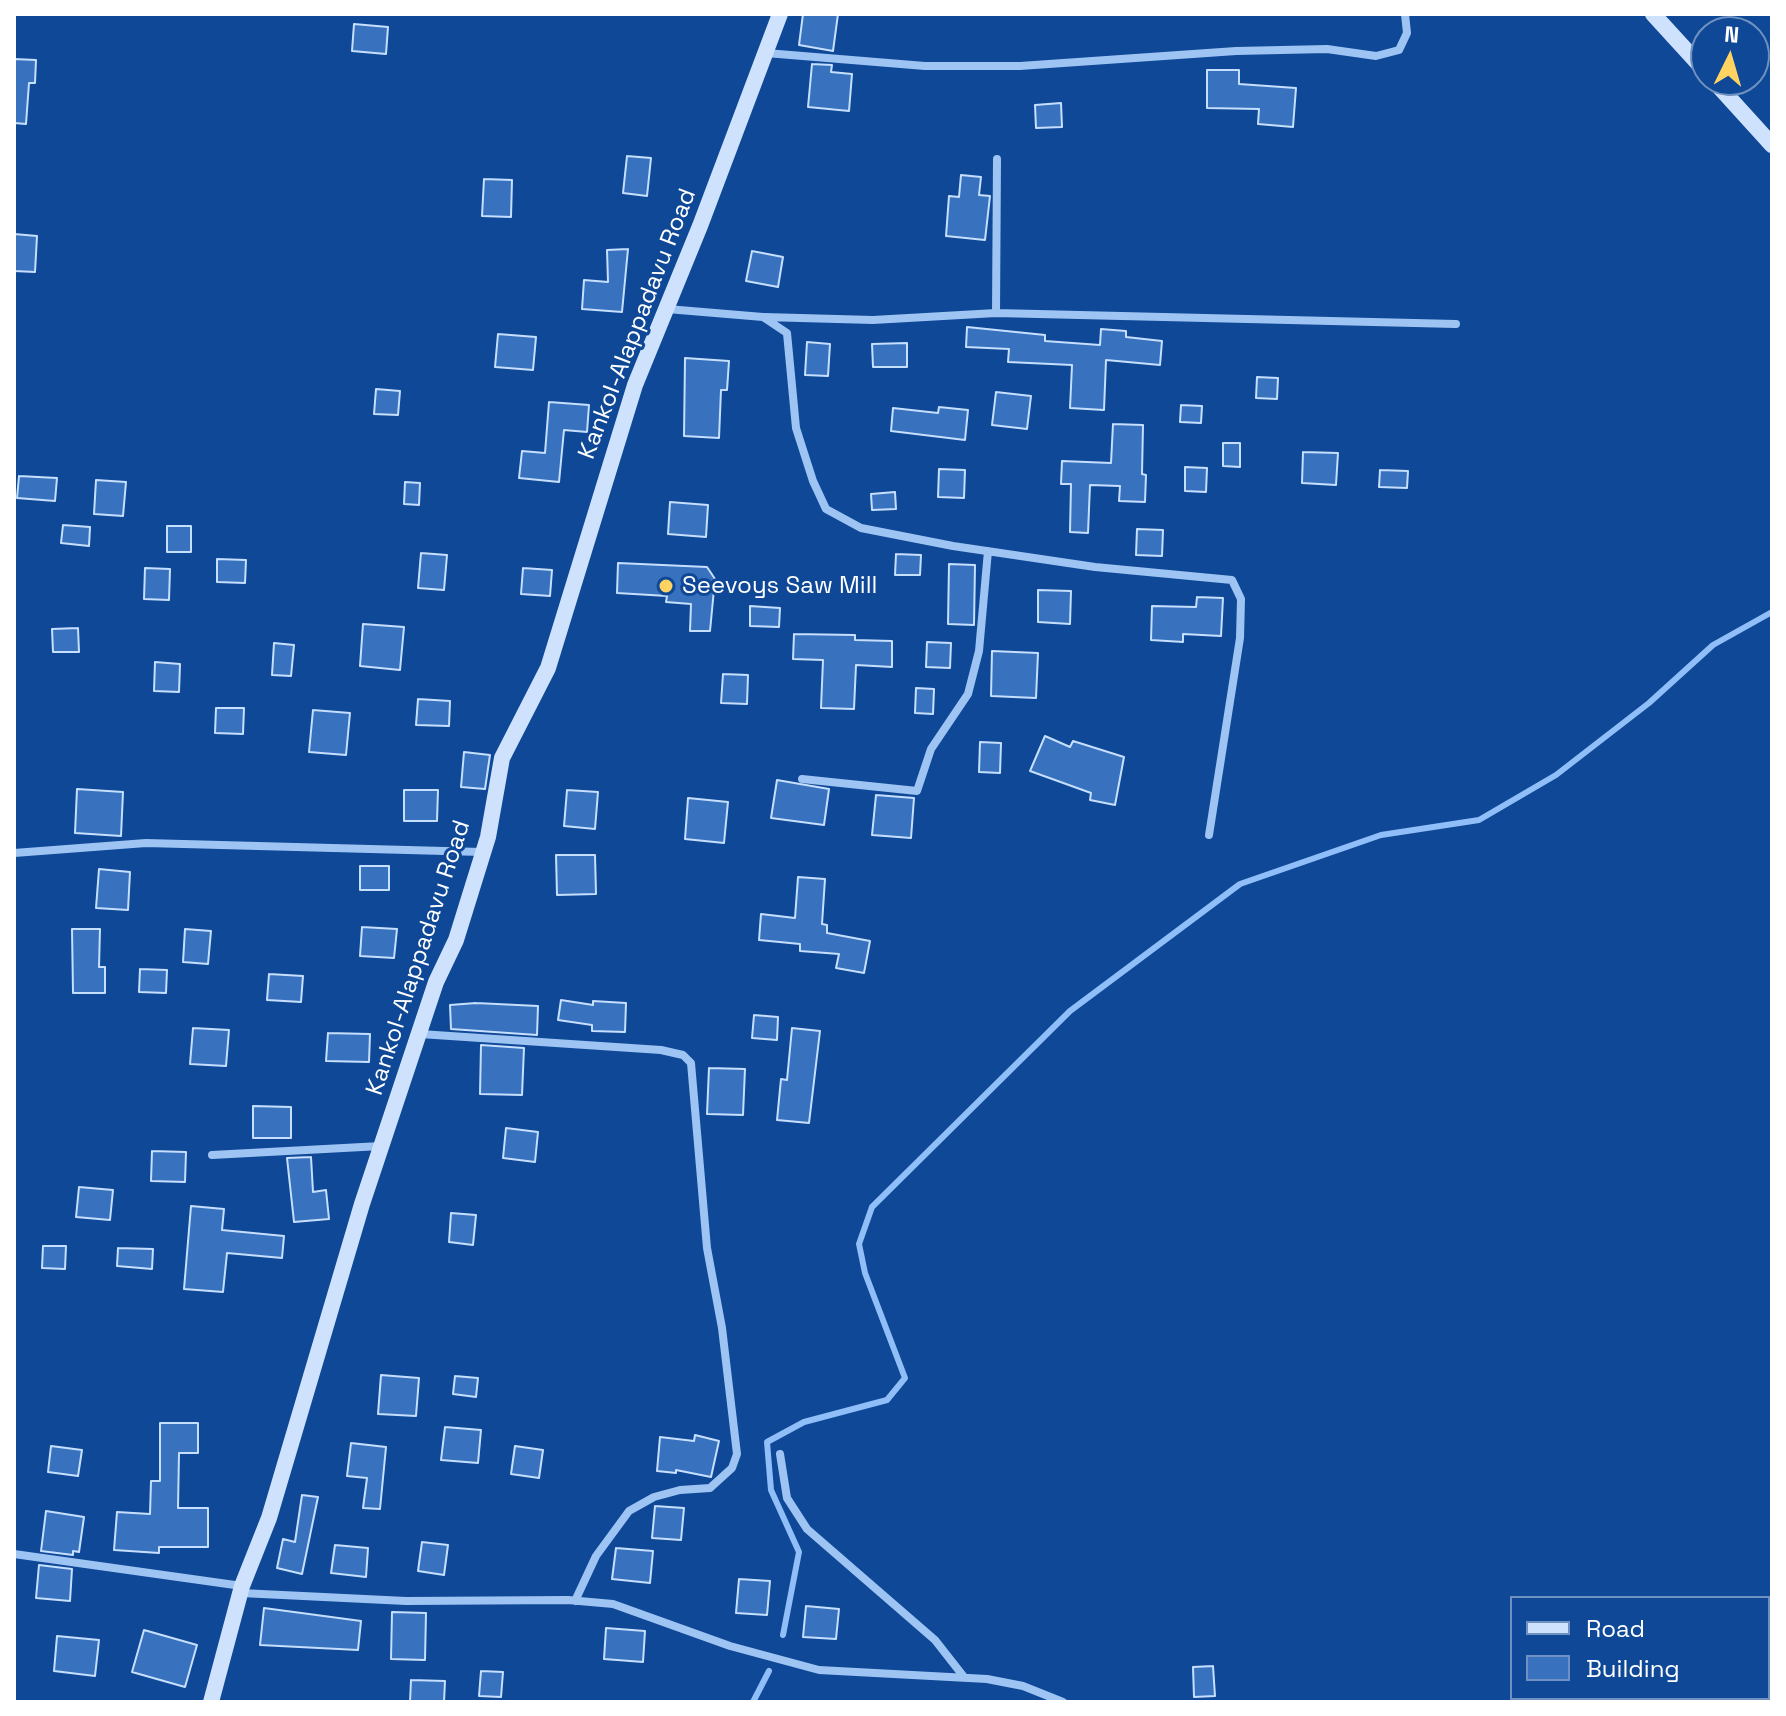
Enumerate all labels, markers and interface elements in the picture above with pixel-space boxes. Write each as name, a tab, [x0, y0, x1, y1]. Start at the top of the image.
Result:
north arrow	[1690, 16, 1770, 96]
text: N	[1723, 19, 1740, 49]
street label: Kankol-Alappadavu Road	[573, 185, 703, 463]
place label: Seevoys Saw Mill	[682, 572, 877, 600]
marker: Seevoys Saw Mill	[657, 577, 675, 595]
street label: Kankol-Alappadavu Road	[361, 817, 477, 1099]
legend	[1510, 1596, 1770, 1700]
text: Road	[1586, 1613, 1645, 1644]
text: Building	[1586, 1653, 1680, 1684]

